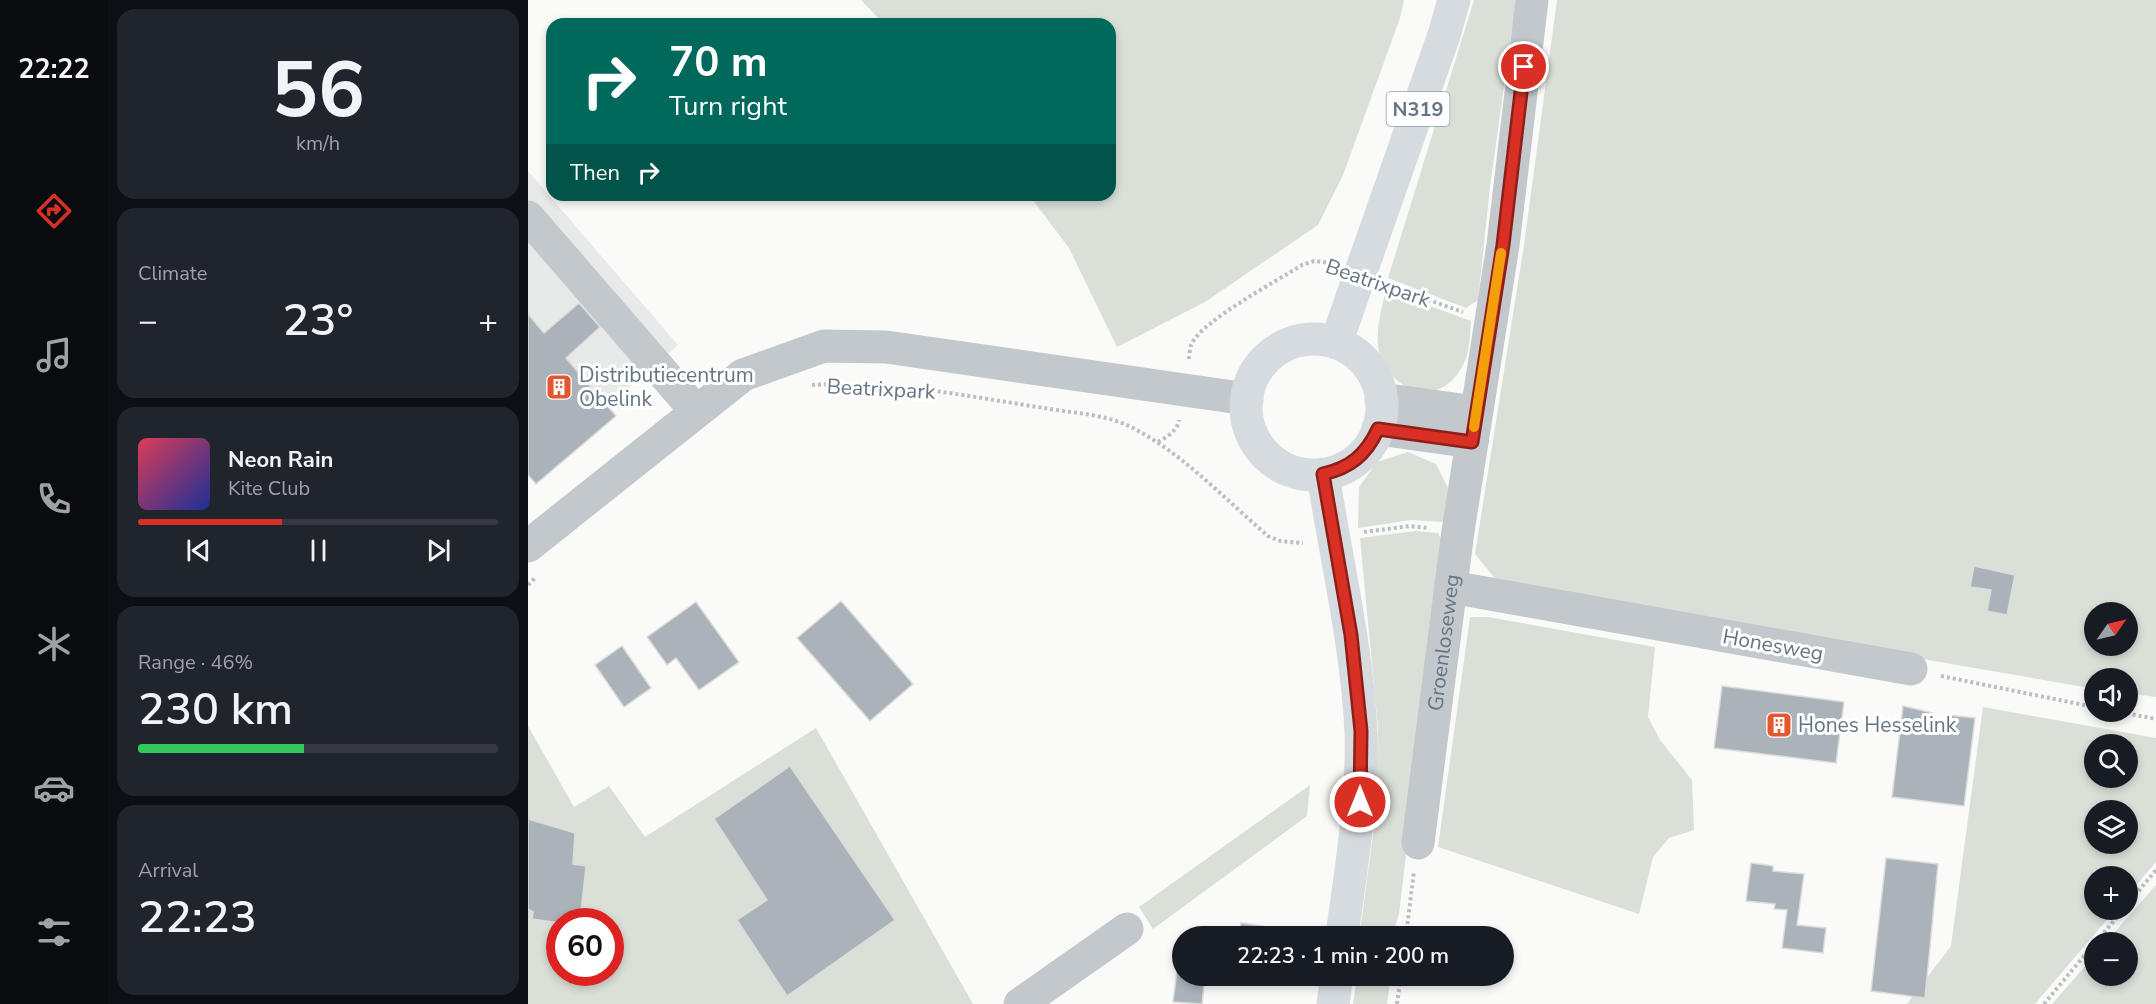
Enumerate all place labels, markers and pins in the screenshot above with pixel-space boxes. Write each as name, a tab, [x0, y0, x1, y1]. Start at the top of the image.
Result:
pin	[1498, 41, 1549, 92]
place label: Distributiecentrum Obelink	[579, 361, 754, 413]
building icon: Distributiecentrum Obelink	[544, 372, 574, 402]
building icon: Hones Hesselink	[1764, 710, 1794, 740]
place label: Hones Hesselink	[1798, 711, 1957, 739]

